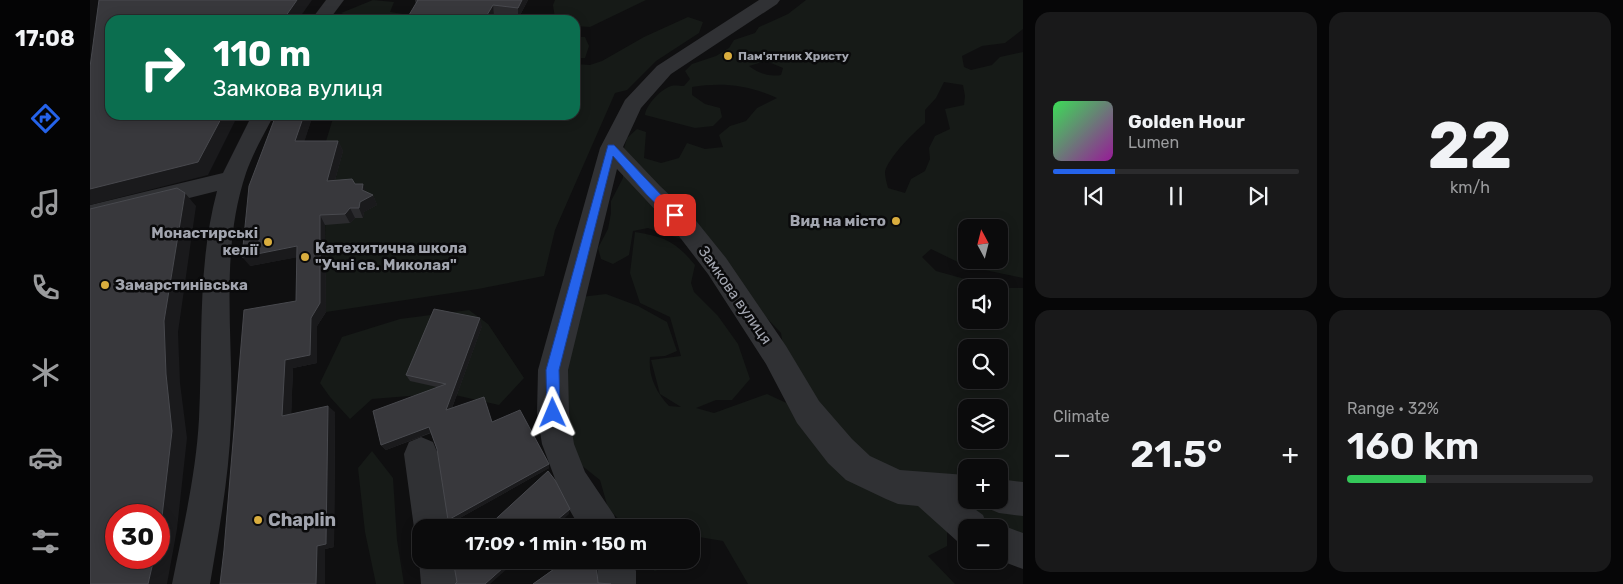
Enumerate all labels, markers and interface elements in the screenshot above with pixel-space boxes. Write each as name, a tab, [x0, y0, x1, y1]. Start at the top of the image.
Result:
text: 17:08	[15, 25, 75, 52]
text: 110 m	[213, 33, 311, 75]
icon: right	[130, 35, 195, 100]
place label: Пам'ятник Христу	[738, 49, 849, 63]
marker: Пам'ятник Христу	[722, 50, 734, 62]
text: Замкова вулиця	[213, 75, 383, 102]
icon: directions	[28, 101, 63, 136]
text: 22	[1428, 107, 1512, 184]
text: Golden Hour	[1128, 110, 1245, 133]
text: Lumen	[1128, 133, 1179, 152]
text: km/h	[1450, 178, 1490, 197]
icon: previous	[1080, 182, 1108, 210]
icon: pause	[1162, 182, 1190, 210]
icon: next	[1244, 182, 1272, 210]
icon: music	[28, 186, 63, 221]
pin	[654, 194, 696, 236]
icon: arrive	[661, 201, 689, 229]
place label: Вид на місто	[790, 212, 886, 230]
marker: Вид на місто	[890, 215, 902, 227]
north arrow	[958, 219, 1008, 269]
map controls	[958, 219, 1008, 569]
place label: Монастирські келії	[151, 224, 259, 259]
marker: Монастирські келії	[262, 236, 274, 248]
place label: Катехитична школа "Учні св. Миколая"	[315, 239, 467, 274]
street label: Замкова вулиця	[694, 242, 776, 348]
marker: Катехитична школа "Учні св. Миколая"	[299, 251, 311, 263]
icon: phone	[28, 270, 63, 305]
place label: Замарстинівська	[115, 276, 248, 294]
marker: Замарстинівська	[99, 279, 111, 291]
button: sound	[958, 279, 1008, 329]
button: search	[958, 339, 1008, 389]
icon: climate	[28, 355, 63, 390]
position arrow	[526, 386, 578, 438]
button: layers	[958, 399, 1008, 449]
text: Range · 32%	[1347, 399, 1439, 418]
text: Climate	[1053, 407, 1110, 426]
text: 160 km	[1347, 423, 1479, 469]
text: 21.5°	[1130, 431, 1222, 477]
text: −	[1053, 438, 1071, 471]
text: +	[1282, 438, 1299, 471]
icon: car	[28, 440, 63, 475]
button: +	[958, 459, 1008, 509]
speed limit sign: 30	[105, 504, 170, 569]
place label: Chaplin	[268, 509, 336, 531]
marker: Chaplin	[252, 514, 264, 526]
button: −	[958, 519, 1008, 569]
icon: filters	[28, 524, 63, 559]
text: 17:09 · 1 min · 150 m	[465, 532, 647, 555]

